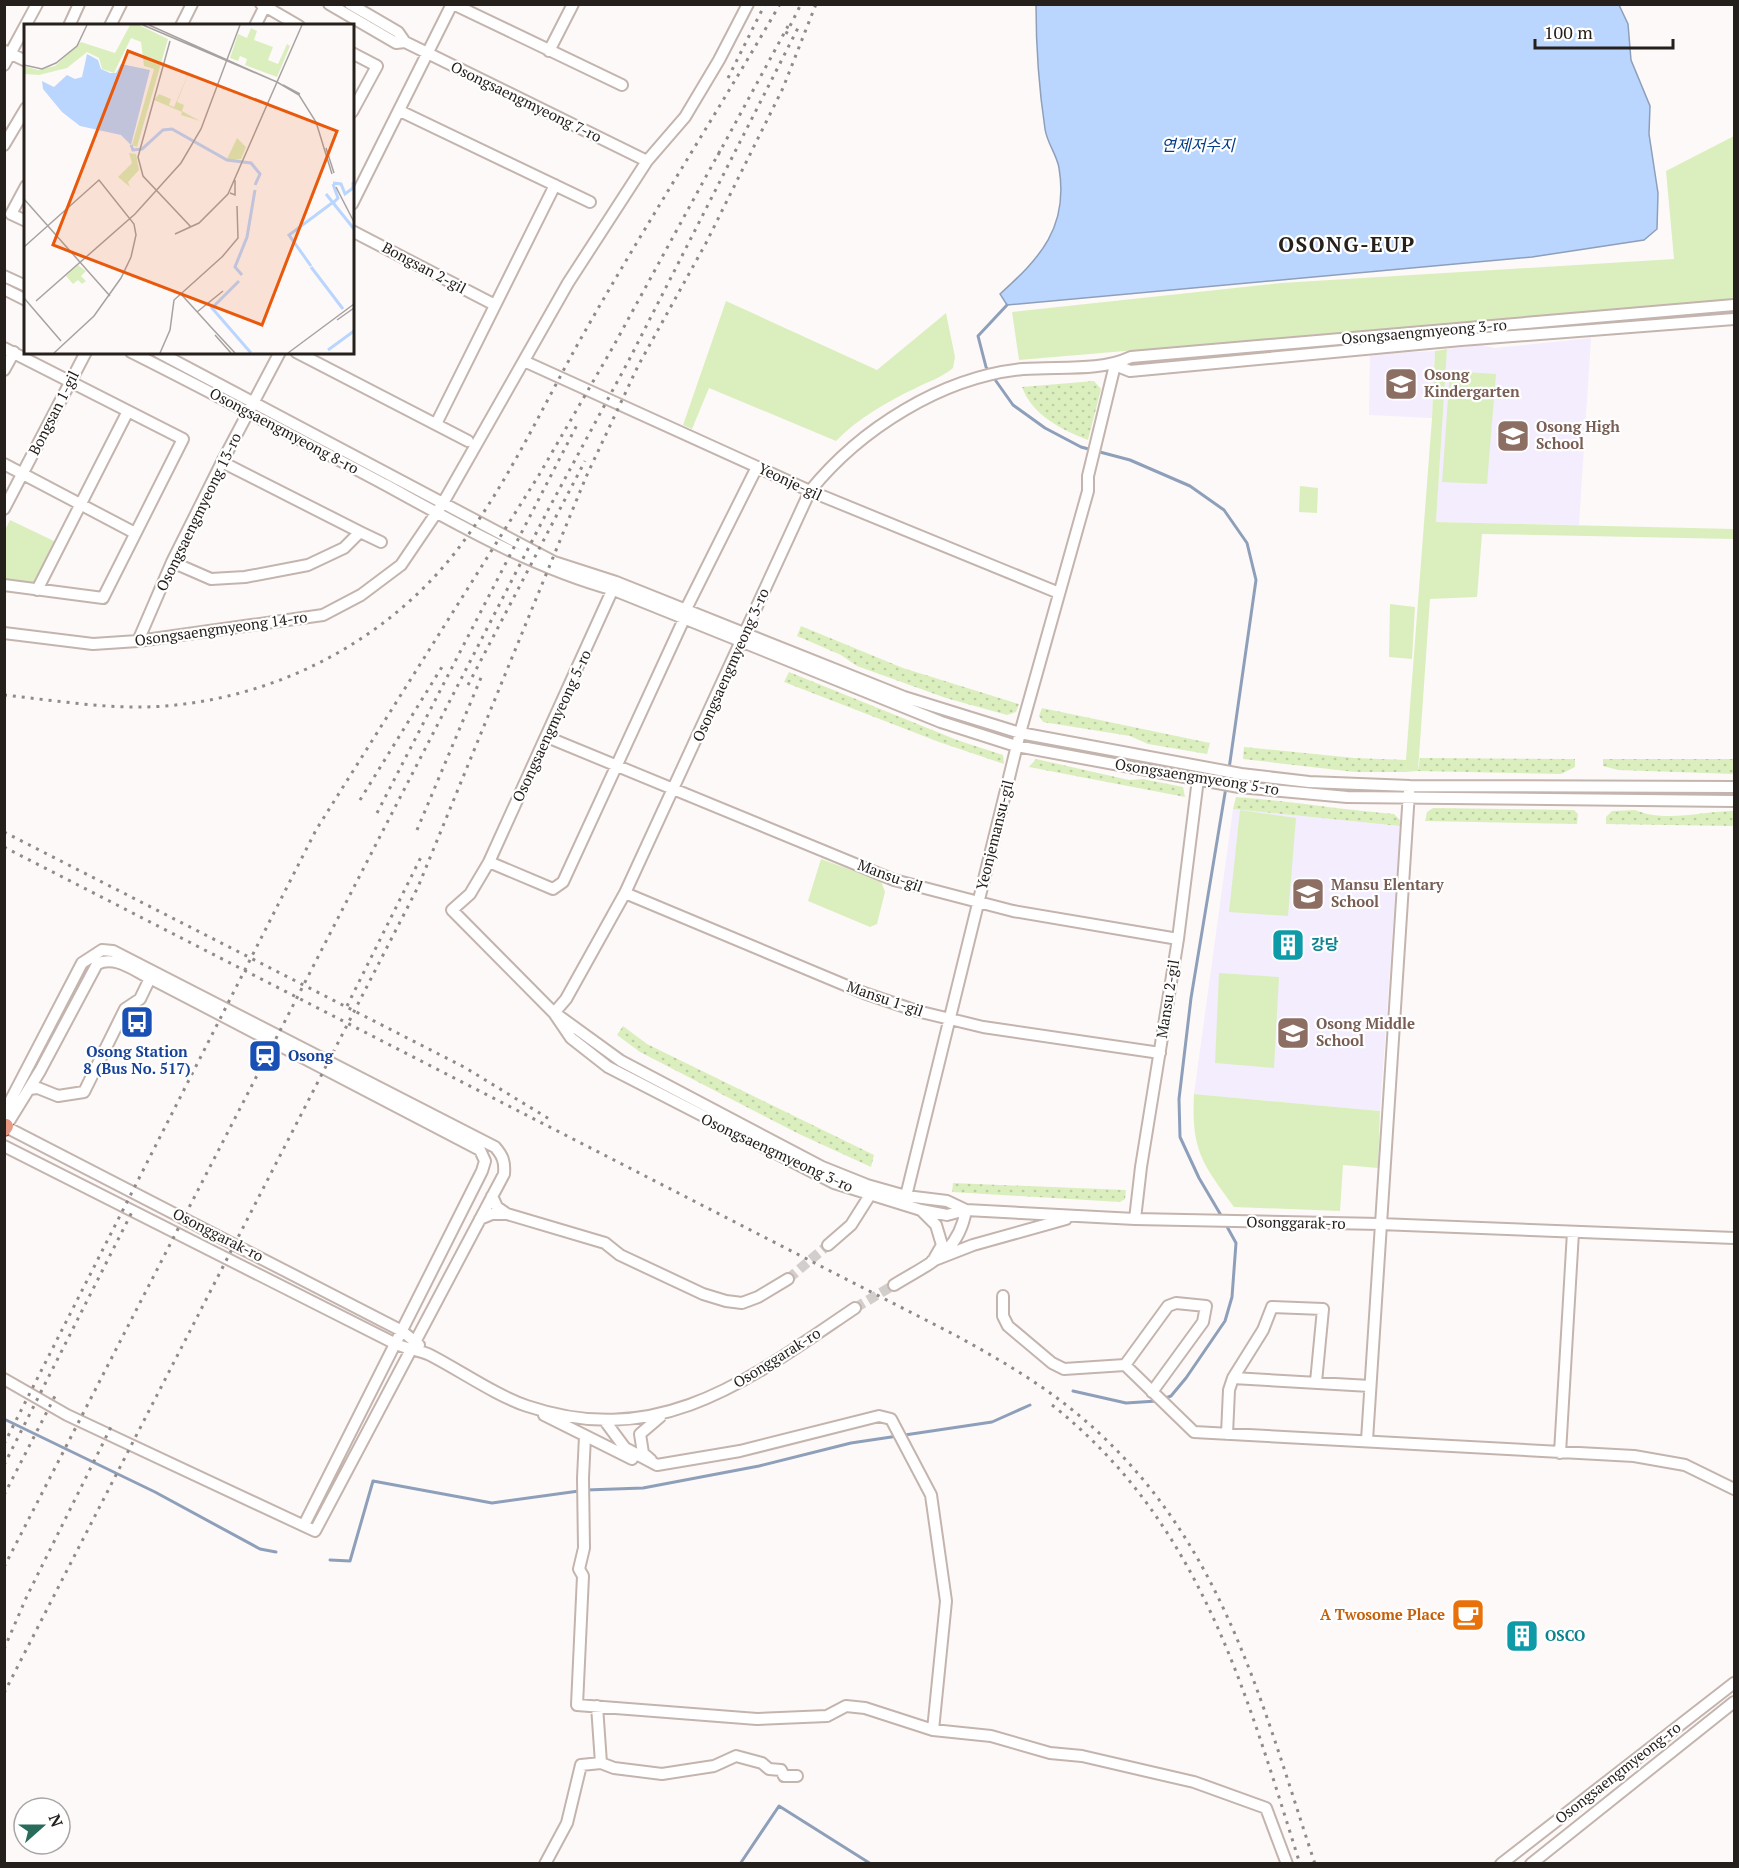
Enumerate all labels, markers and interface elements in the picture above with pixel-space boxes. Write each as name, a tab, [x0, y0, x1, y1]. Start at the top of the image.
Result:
scale bar	[1535, 12, 1673, 50]
text: 100 m	[1544, 20, 1593, 44]
inset map	[24, 24, 354, 354]
street label: Osongsaengmyeong 7-ro	[448, 56, 605, 146]
water label: 연제저수지	[1161, 134, 1236, 156]
district label: OSONG-EUP	[1278, 230, 1416, 258]
street label: Bongsan 2-gil	[379, 237, 470, 298]
street label: Osongsaengmyeong 3-ro	[1340, 314, 1508, 348]
place label: Osong Kindergarten	[1424, 364, 1520, 401]
school or university icon: Osong Kindergarten	[1383, 366, 1419, 402]
street label: Bongsan 1-gil	[23, 367, 83, 458]
street label: Osongsaengmyeong 8-ro	[206, 382, 362, 478]
place label: Osong High School	[1536, 416, 1620, 453]
school or university icon: Osong High School	[1495, 418, 1531, 454]
street label: Osongsaengmyeong 13-ro	[151, 429, 245, 594]
street label: Yeonje-gil	[755, 458, 826, 505]
street label: Osongsaengmyeong 3-ro	[687, 585, 773, 745]
street label: Osongsaengmyeong 14-ro	[133, 606, 308, 650]
street label: Osongsaengmyeong 5-ro	[507, 646, 595, 805]
street label: Osongsaengmyeong 5-ro	[1114, 753, 1281, 799]
street label: Yeonjemansu-gil	[971, 778, 1017, 892]
street label: Mansu-gil	[855, 854, 926, 896]
place label: Mansu Elentary School	[1331, 874, 1445, 911]
school or university icon: Mansu Elentary School	[1290, 876, 1326, 912]
building icon: 강당	[1270, 927, 1306, 963]
place label: 강당	[1311, 934, 1339, 954]
street label: Mansu 2-gil	[1151, 958, 1183, 1040]
street label: Mansu 1-gil	[844, 976, 926, 1020]
bus stop icon: Osong Station 8 (Bus No. 517)	[119, 1004, 155, 1040]
place label: Osong Middle School	[1316, 1013, 1415, 1050]
school or university icon: Osong Middle School	[1275, 1015, 1311, 1051]
station icon: Osong	[247, 1038, 283, 1074]
place label: Osong Station 8 (Bus No. 517)	[83, 1041, 191, 1078]
place label: Osong	[288, 1045, 334, 1065]
street label: Osongsaengmyeong 3-ro	[698, 1108, 857, 1196]
street label: Osonggarak-ro	[170, 1203, 267, 1266]
street label: Osonggarak-ro	[1246, 1211, 1346, 1233]
street label: Osonggarak-ro	[729, 1322, 824, 1392]
cafe icon: A Twosome Place	[1450, 1597, 1486, 1633]
place label: A Twosome Place	[1320, 1604, 1445, 1624]
building icon: OSCO	[1504, 1618, 1540, 1654]
place label: OSCO	[1545, 1625, 1585, 1645]
street label: Osongsaengmyeong-ro	[1550, 1717, 1684, 1828]
north arrow	[12, 1796, 72, 1856]
text: N	[44, 1811, 68, 1830]

